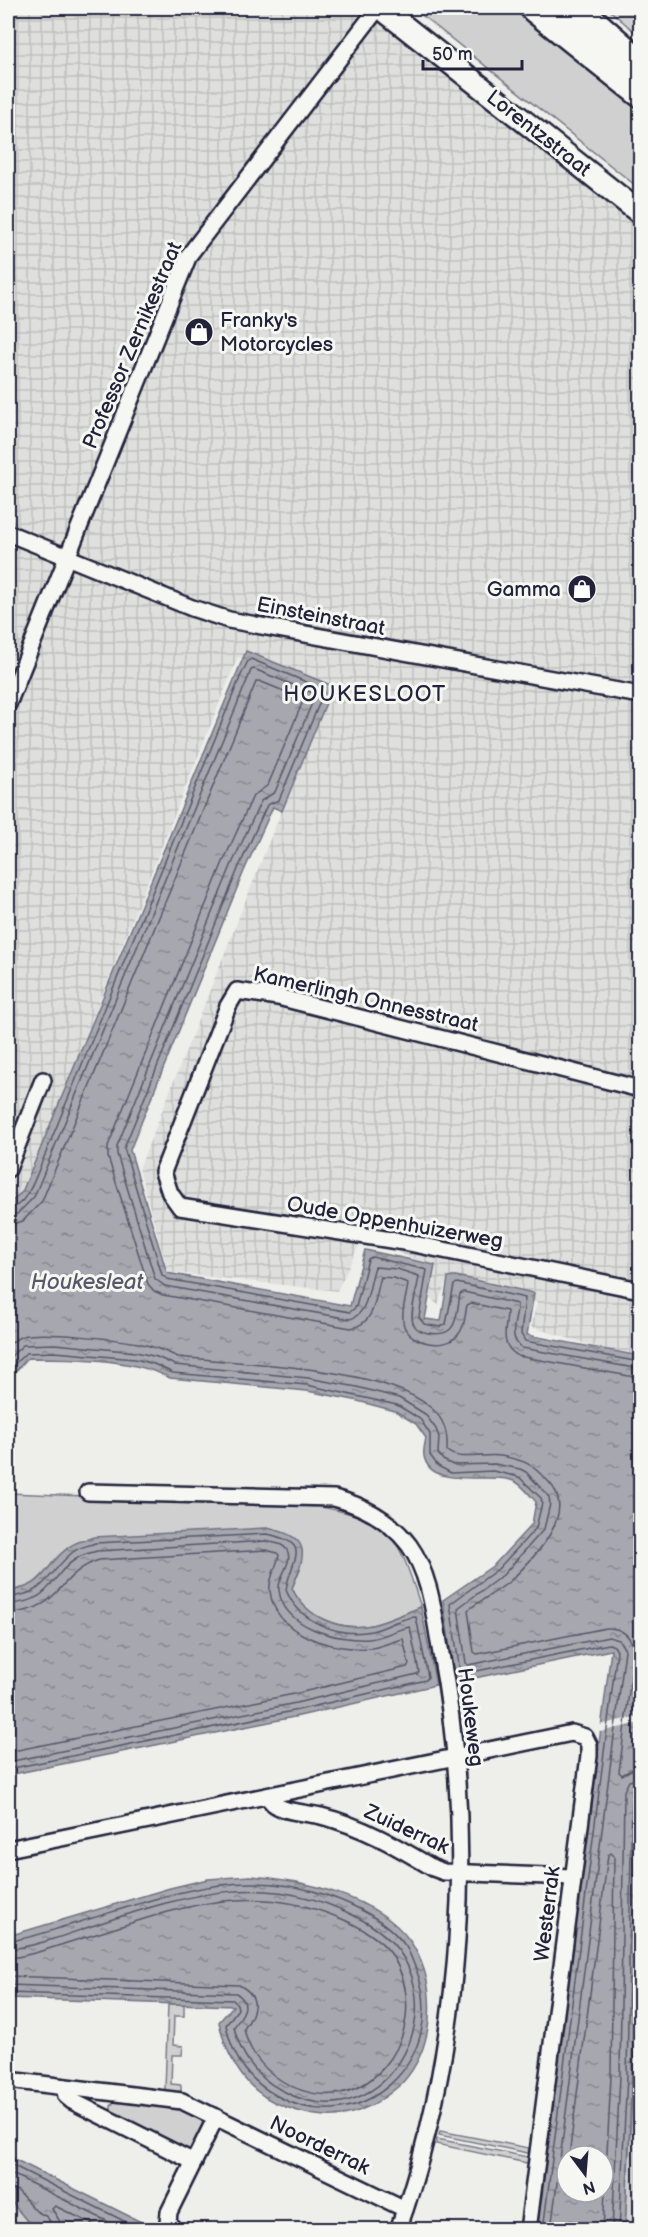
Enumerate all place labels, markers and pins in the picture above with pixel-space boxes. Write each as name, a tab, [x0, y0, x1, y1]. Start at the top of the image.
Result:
place label: Franky's Motorcycles	[220, 308, 333, 357]
shop icon: Franky's Motorcycles	[183, 316, 215, 348]
shop icon: Gamma	[566, 573, 598, 605]
place label: Gamma	[487, 577, 561, 602]

